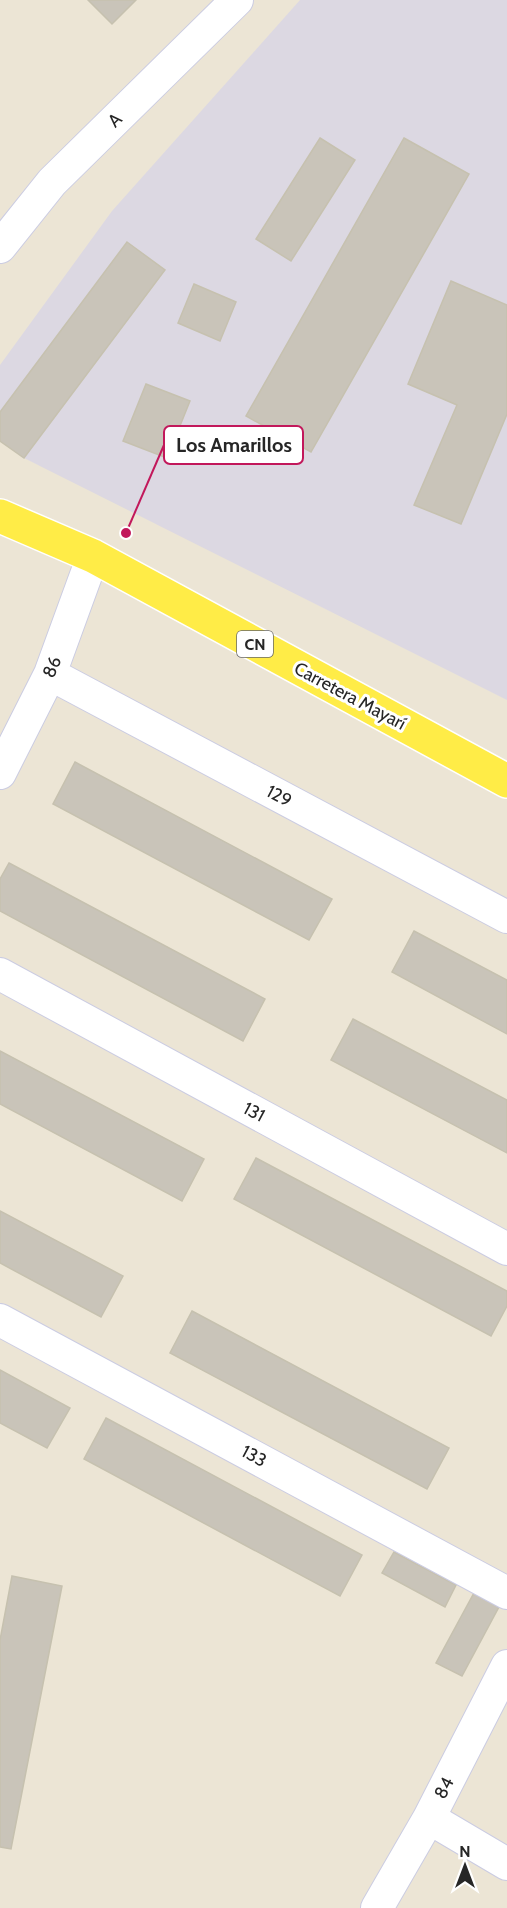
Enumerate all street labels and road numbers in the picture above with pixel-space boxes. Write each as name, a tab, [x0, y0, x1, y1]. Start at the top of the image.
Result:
street label: A	[103, 108, 127, 132]
road number: CN	[237, 631, 273, 657]
street label: 86	[38, 653, 66, 681]
street label: Carretera Mayarí	[290, 657, 410, 735]
street label: 129	[263, 780, 295, 812]
street label: 131	[239, 1097, 269, 1127]
street label: 133	[238, 1440, 270, 1472]
street label: 84	[429, 1774, 459, 1802]

